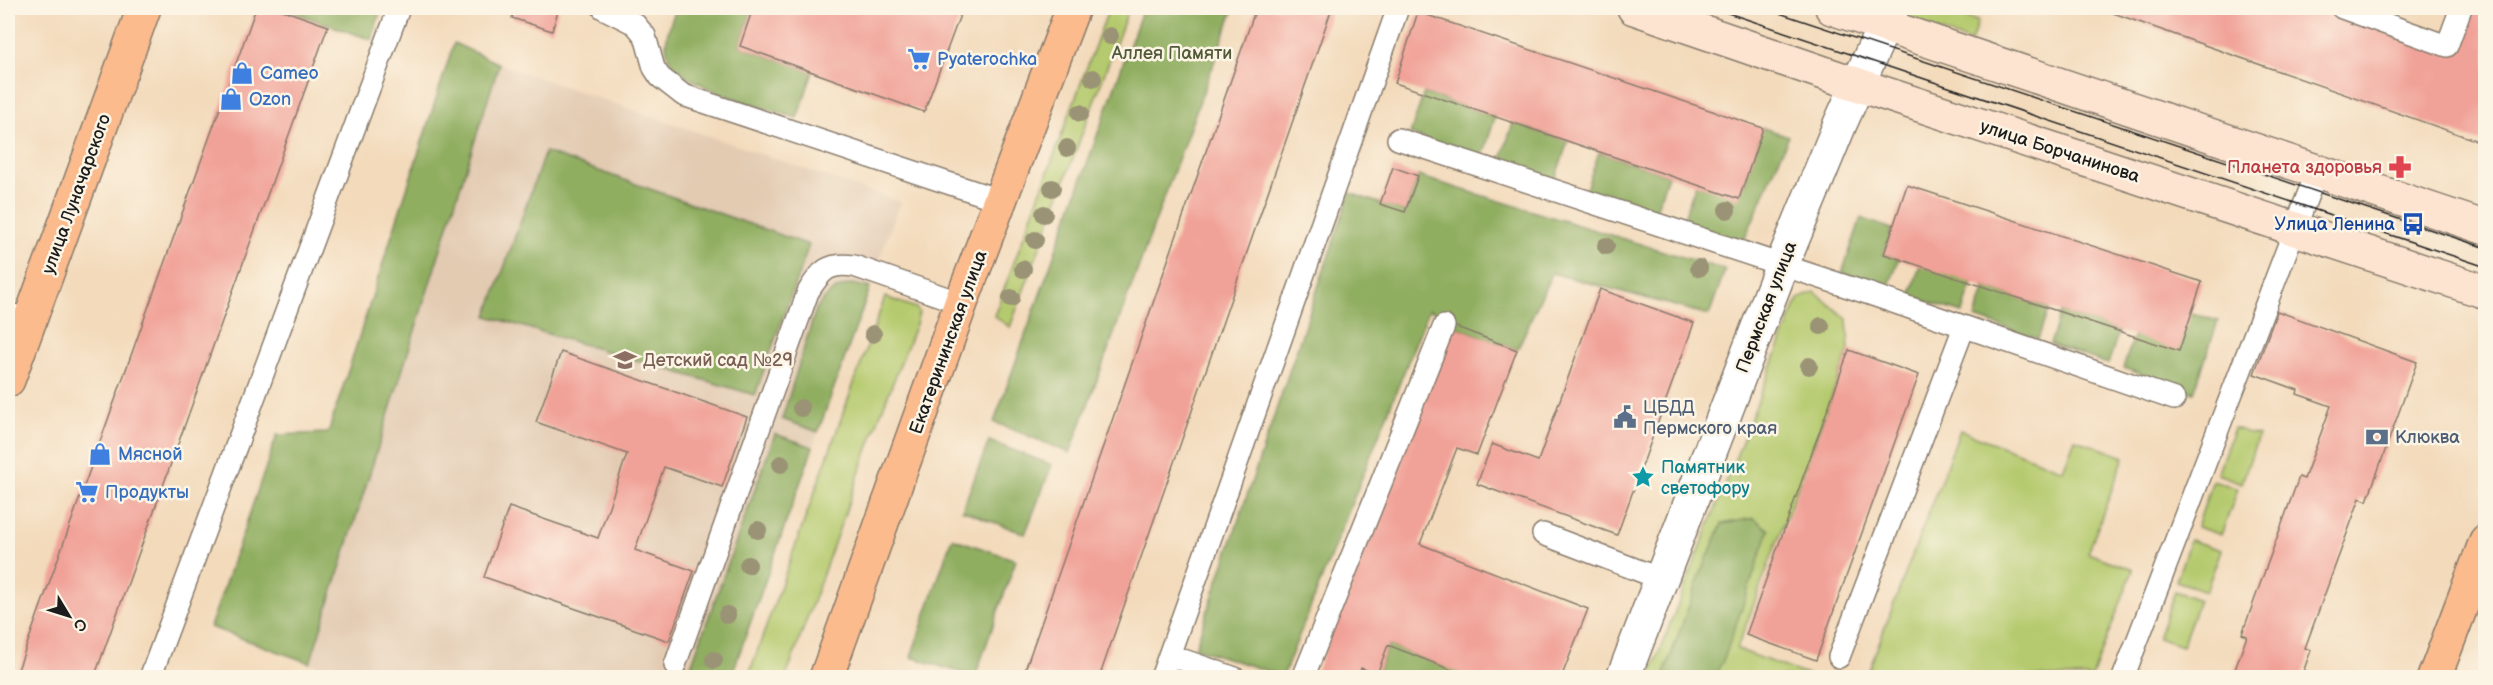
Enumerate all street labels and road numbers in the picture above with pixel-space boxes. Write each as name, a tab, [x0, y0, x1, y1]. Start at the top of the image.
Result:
street label: улица Луначарского	[38, 111, 115, 277]
street label: улица Борчанинова	[1977, 116, 2143, 187]
street label: Пермская улица	[1732, 238, 1801, 376]
street label: Екатерининская улица	[905, 247, 992, 437]

